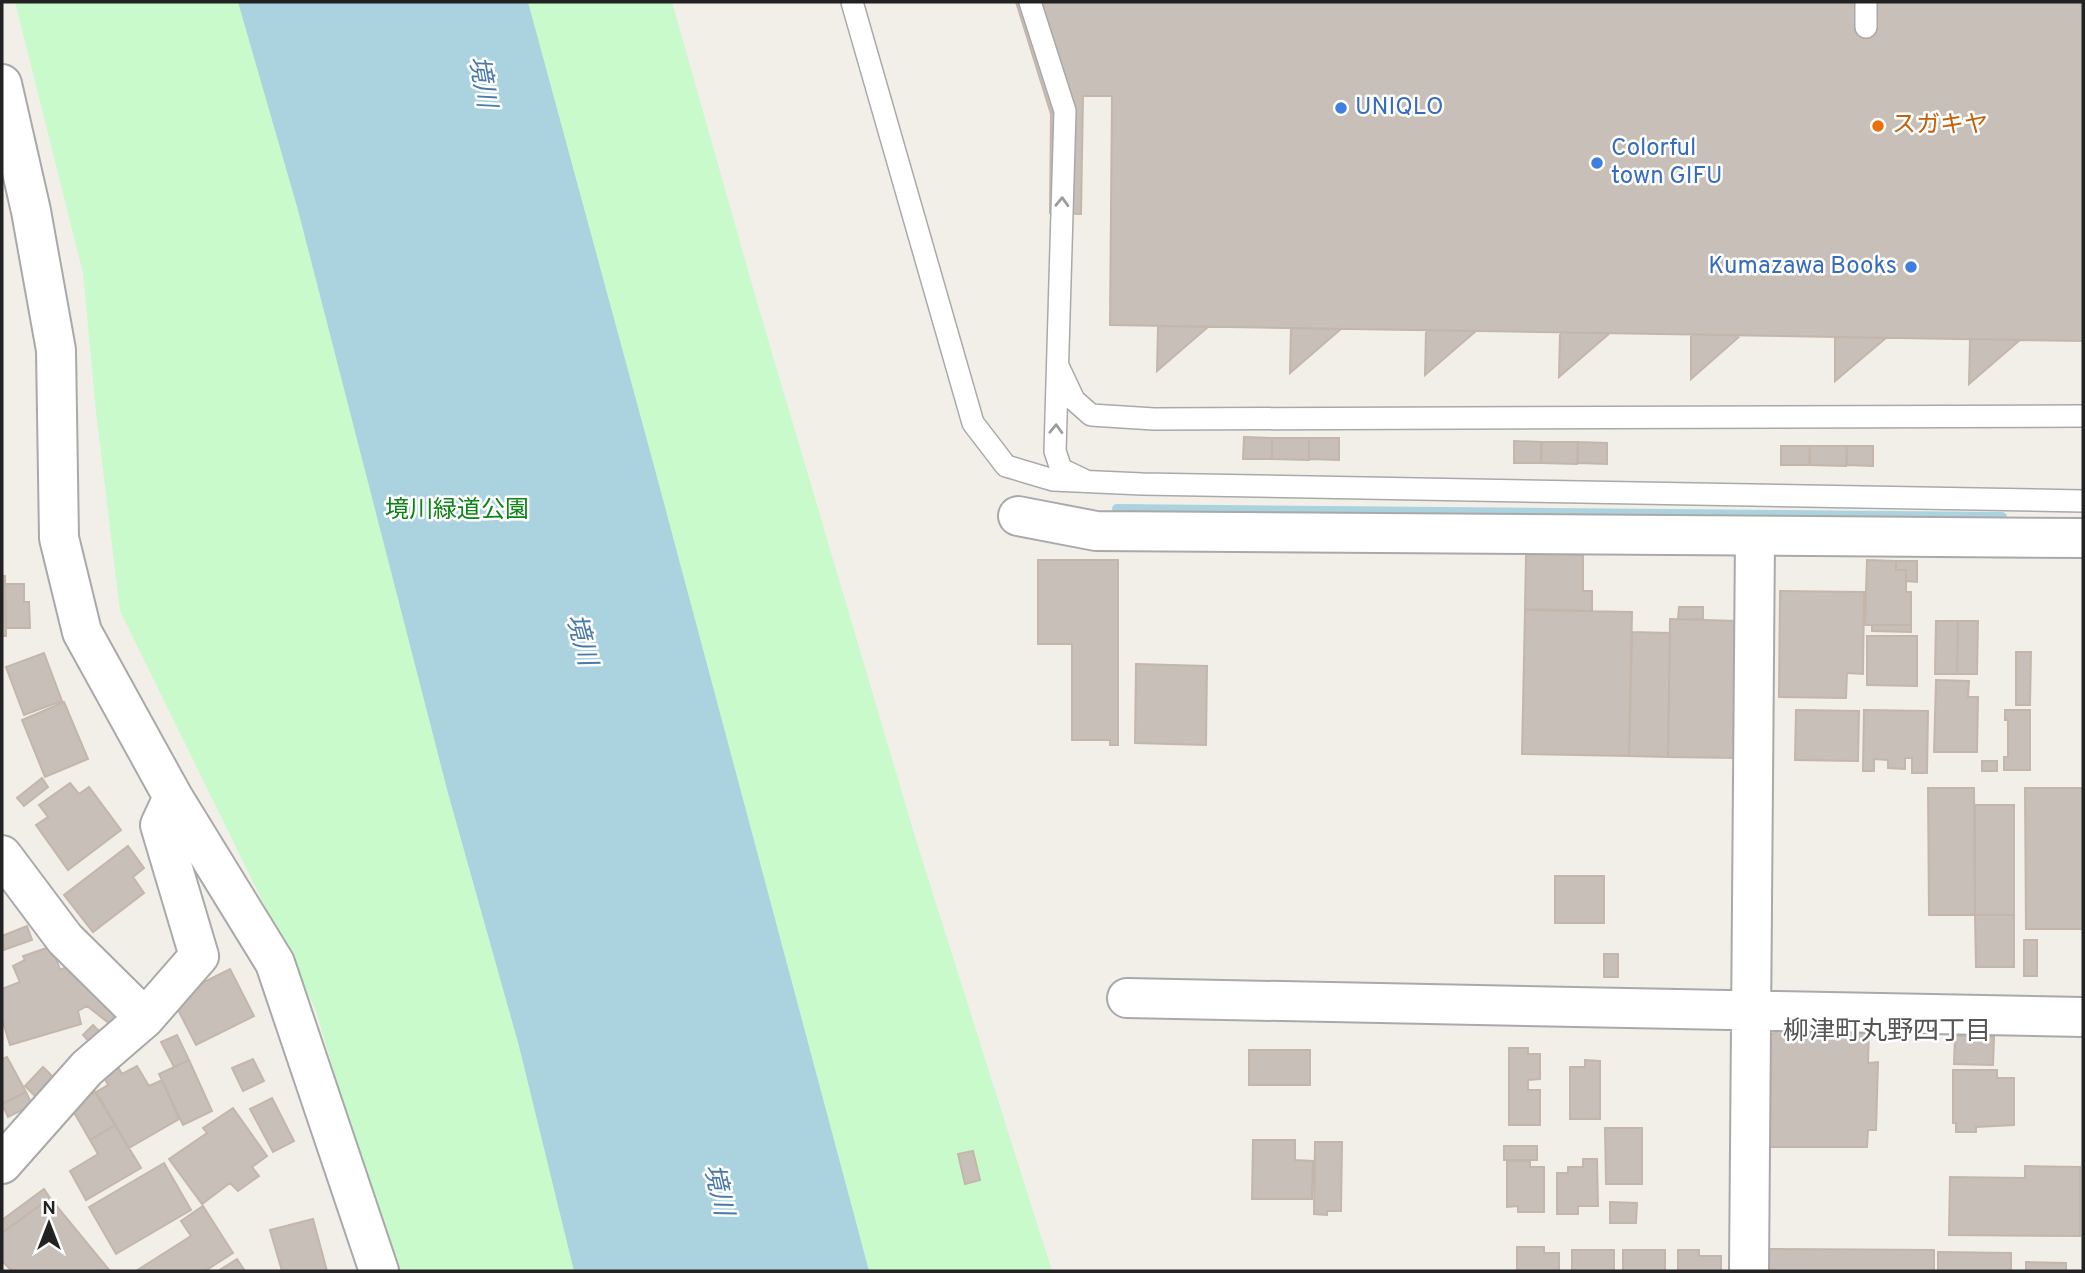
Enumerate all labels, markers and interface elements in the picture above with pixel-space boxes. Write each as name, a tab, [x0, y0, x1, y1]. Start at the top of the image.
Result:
water label: 境川	[460, 53, 503, 114]
place label: UNIQLO	[1355, 93, 1444, 123]
marker: UNIQLO	[1333, 100, 1349, 116]
place label: スガキヤ	[1892, 111, 1988, 141]
marker: スガキヤ	[1870, 118, 1886, 134]
place label: Colorful town GIFU	[1611, 134, 1723, 192]
marker: Colorful town GIFU	[1589, 155, 1605, 171]
one-way arrow	[1055, 196, 1070, 207]
place label: Kumazawa Books	[1708, 252, 1897, 282]
marker: Kumazawa Books	[1903, 259, 1919, 275]
one-way arrow	[1048, 424, 1064, 434]
park label: 境川緑道公園	[385, 496, 529, 526]
water label: 境川	[557, 611, 603, 672]
district label: 柳津町丸野四丁目	[1783, 1016, 1991, 1049]
water label: 境川	[695, 1161, 740, 1222]
north arrow	[14, 1189, 84, 1259]
text: N	[42, 1197, 56, 1221]

